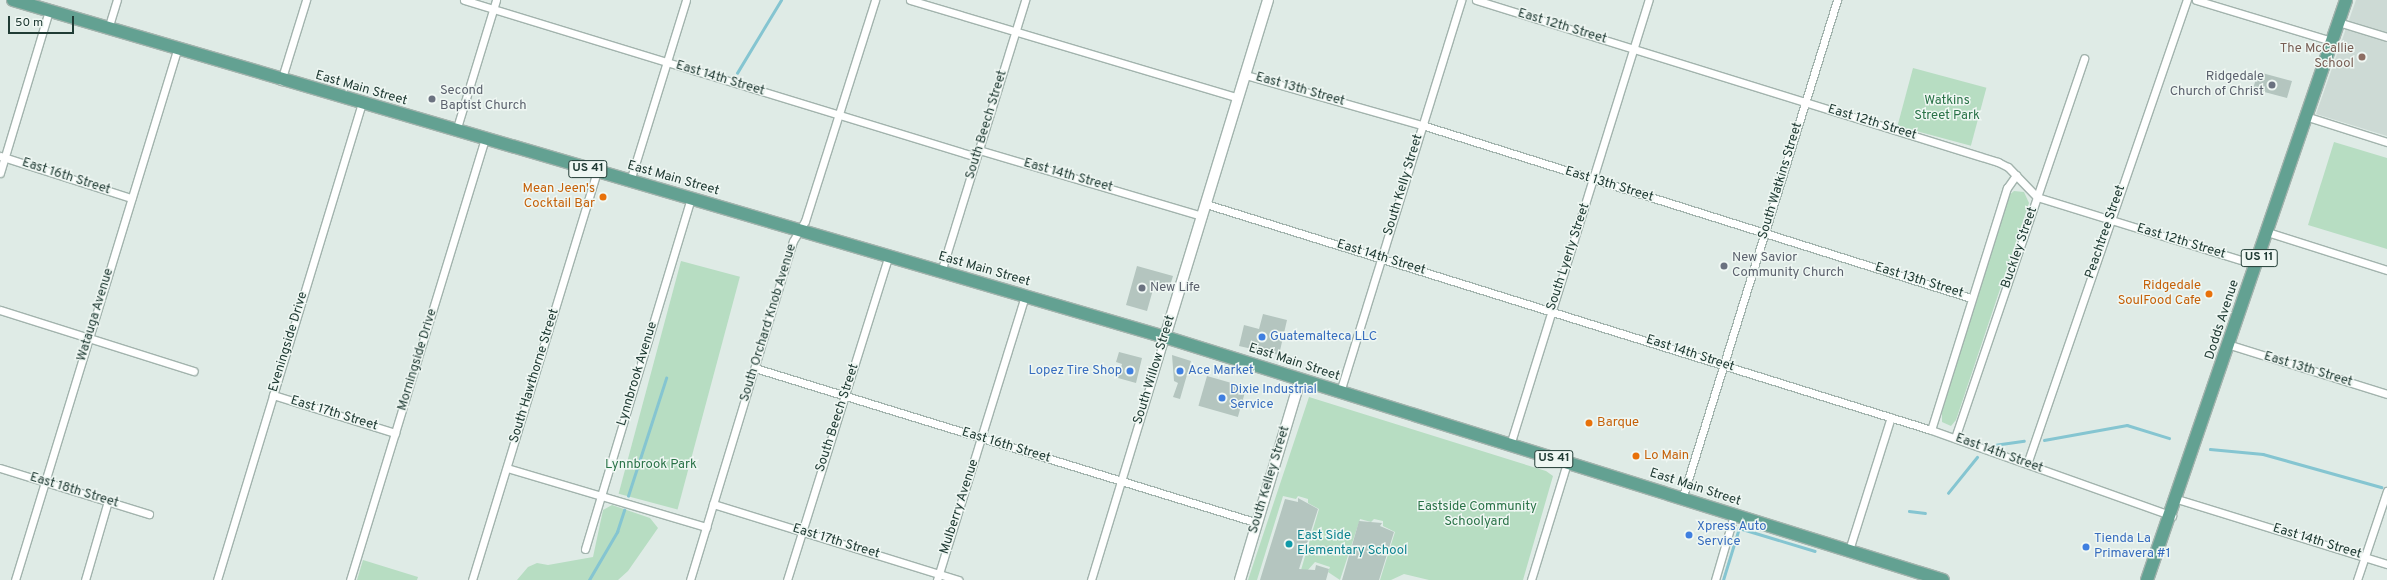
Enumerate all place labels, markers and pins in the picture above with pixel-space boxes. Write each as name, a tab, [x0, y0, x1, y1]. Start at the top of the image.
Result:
place label: The McCallie School	[2280, 42, 2354, 73]
marker: The McCallie School	[2357, 52, 2367, 62]
place label: Ridgedale Church of Christ	[2170, 70, 2264, 101]
marker: Ridgedale Church of Christ	[2267, 80, 2277, 90]
place label: Second Baptist Church	[440, 84, 526, 115]
marker: Second Baptist Church	[427, 94, 437, 104]
place label: Mean Jeen's Cocktail Bar	[523, 182, 595, 213]
marker: Mean Jeen's Cocktail Bar	[598, 192, 608, 202]
place label: New Savior Community Church	[1732, 251, 1844, 282]
marker: New Savior Community Church	[1719, 261, 1729, 271]
place label: Ridgedale SoulFood Cafe	[2118, 279, 2201, 310]
place label: New Life	[1150, 280, 1200, 296]
marker: New Life	[1137, 283, 1147, 293]
marker: Ridgedale SoulFood Cafe	[2204, 289, 2214, 299]
place label: Guatemalteca LLC	[1270, 329, 1377, 345]
marker: Guatemalteca LLC	[1257, 332, 1267, 342]
place label: Lopez Tire Shop	[1028, 363, 1122, 379]
place label: Ace Market	[1188, 363, 1254, 379]
marker: Lopez Tire Shop	[1125, 366, 1135, 376]
marker: Ace Market	[1175, 366, 1185, 376]
place label: Dixie Industrial Service	[1230, 383, 1317, 414]
marker: Dixie Industrial Service	[1217, 393, 1227, 403]
place label: Barque	[1597, 415, 1639, 431]
marker: Barque	[1584, 418, 1594, 428]
place label: Lo Main	[1644, 448, 1689, 464]
marker: Lo Main	[1631, 451, 1641, 461]
place label: Xpress Auto Service	[1697, 520, 1767, 551]
place label: East Side Elementary School	[1297, 529, 1407, 560]
marker: Xpress Auto Service	[1684, 530, 1694, 540]
place label: Tienda La Primavera #1	[2094, 532, 2171, 563]
marker: East Side Elementary School	[1284, 539, 1294, 549]
marker: Tienda La Primavera #1	[2081, 542, 2091, 552]

